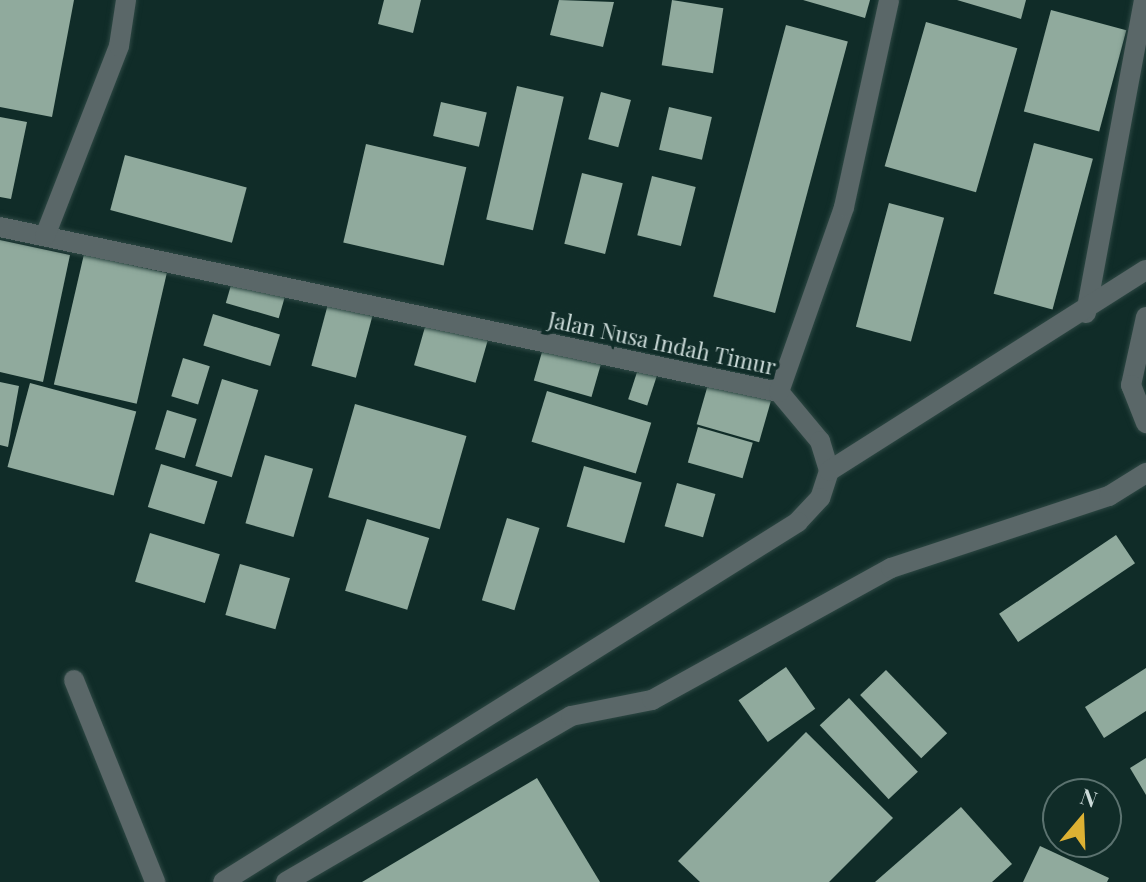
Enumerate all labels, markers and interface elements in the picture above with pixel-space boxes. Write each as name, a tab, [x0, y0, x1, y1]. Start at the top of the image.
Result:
street label: Jalan Nusa Indah Timur	[545, 306, 779, 380]
north arrow	[1042, 778, 1122, 858]
text: N	[1077, 780, 1102, 814]

